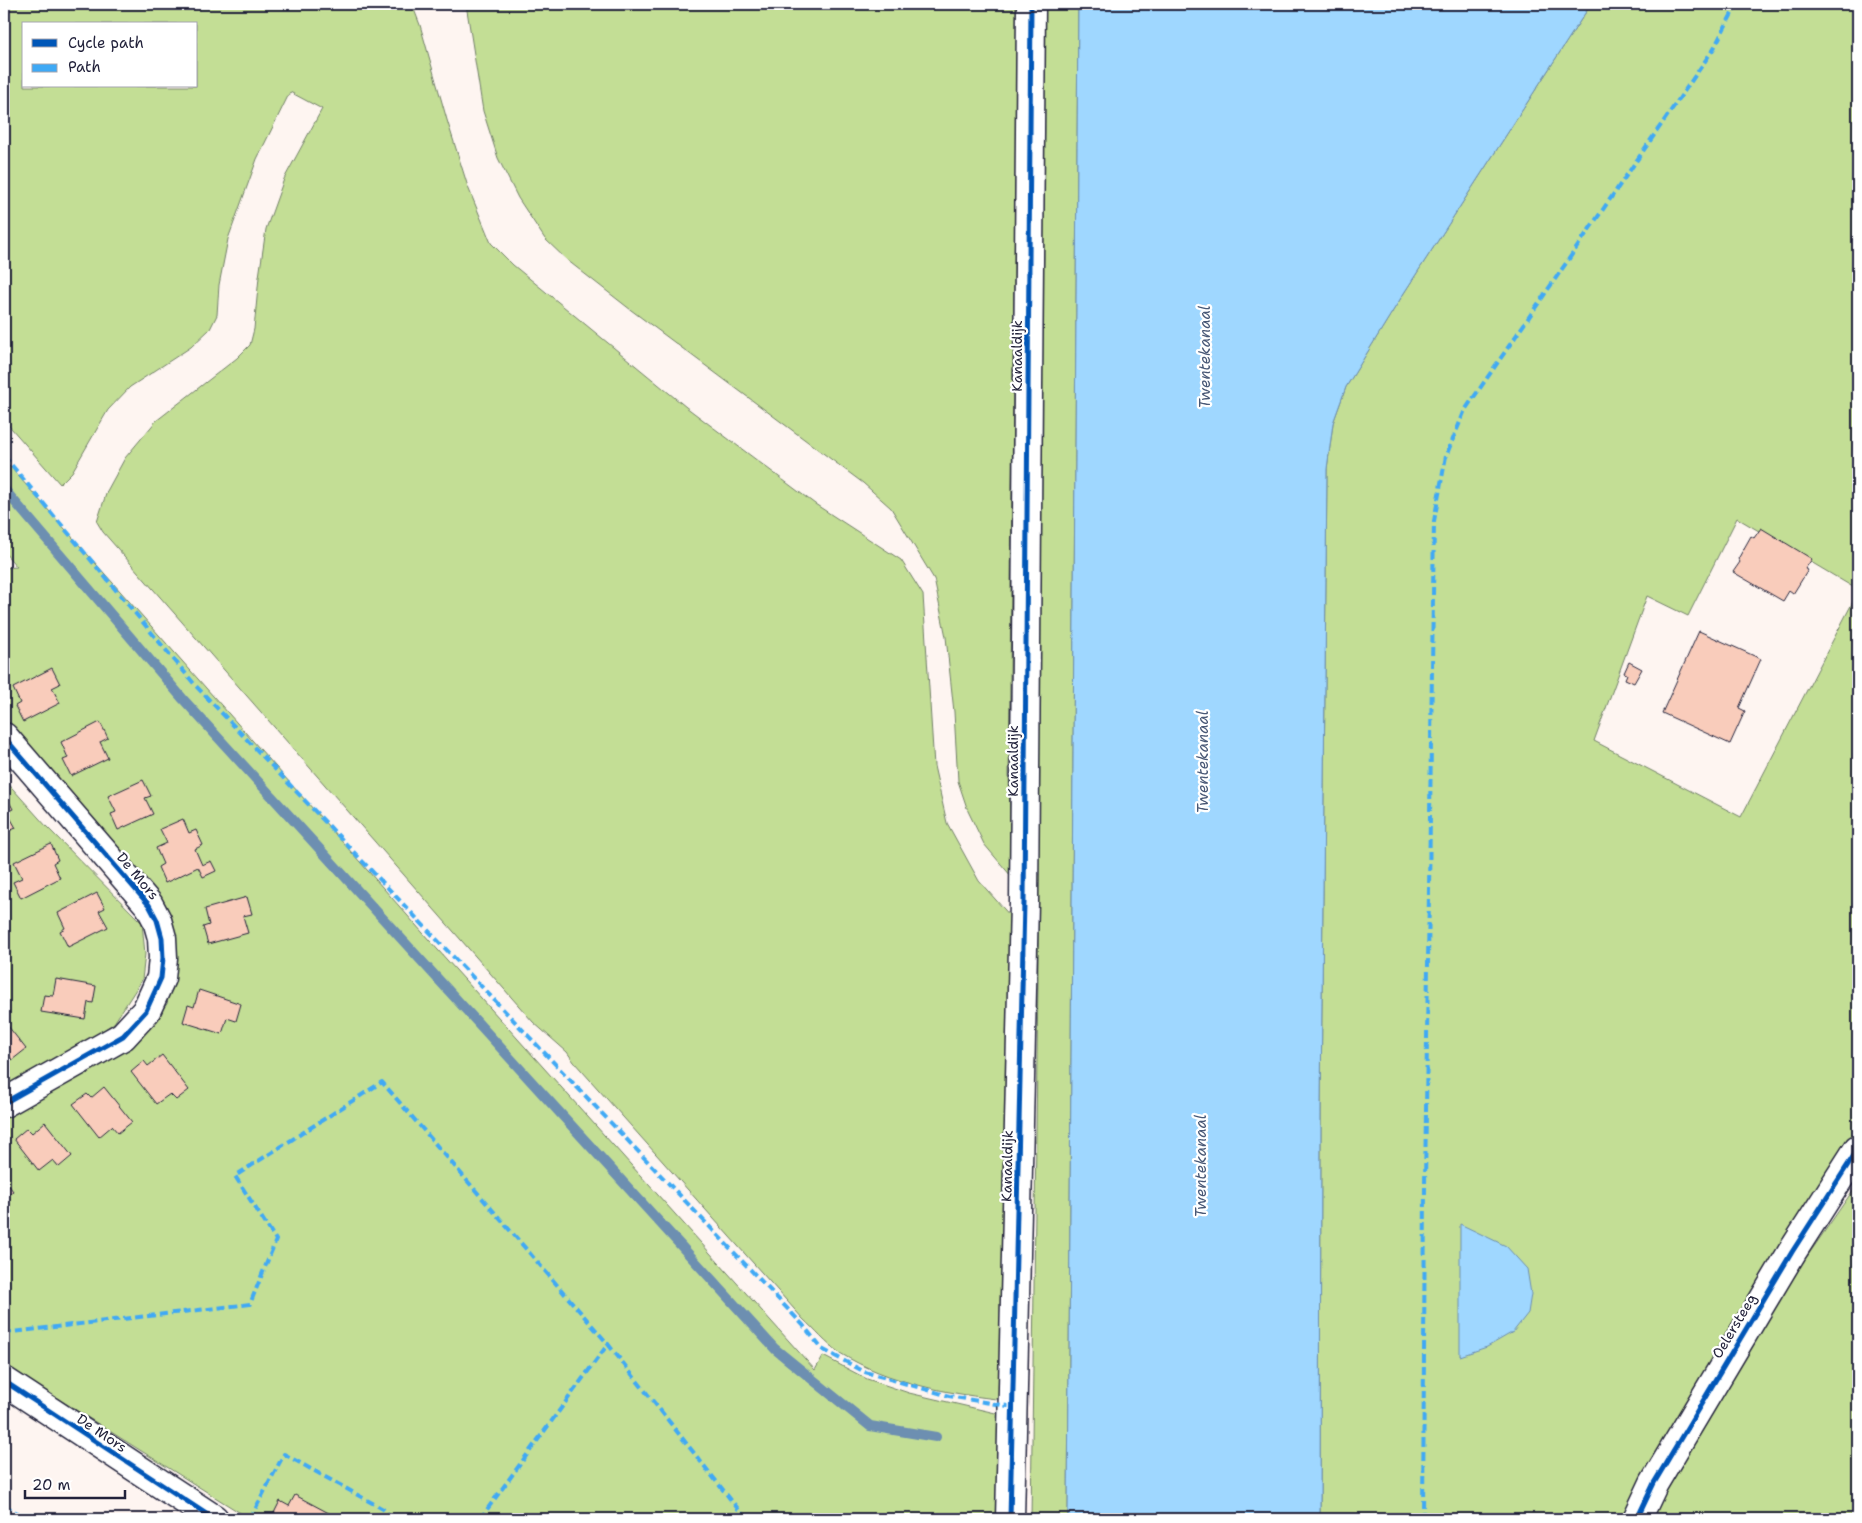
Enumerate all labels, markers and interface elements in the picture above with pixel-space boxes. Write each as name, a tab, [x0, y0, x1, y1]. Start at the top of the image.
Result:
legend	[22, 22, 198, 88]
text: Cycle path	[68, 33, 144, 53]
text: Path	[68, 57, 101, 77]
water label: Twentekanaal	[1195, 305, 1215, 408]
street label: Kanaaldijk	[1008, 320, 1026, 392]
water label: Twentekanaal	[1193, 710, 1213, 813]
street label: Kanaaldijk	[1004, 725, 1022, 797]
street label: De Mors	[113, 849, 163, 903]
water label: Twentekanaal	[1191, 1114, 1211, 1217]
street label: Kanaaldijk	[997, 1130, 1017, 1202]
street label: Oelersteeg	[1708, 1290, 1760, 1362]
street label: De Mors	[74, 1410, 130, 1456]
scale bar	[25, 1468, 125, 1500]
text: 20 m	[32, 1475, 71, 1495]

